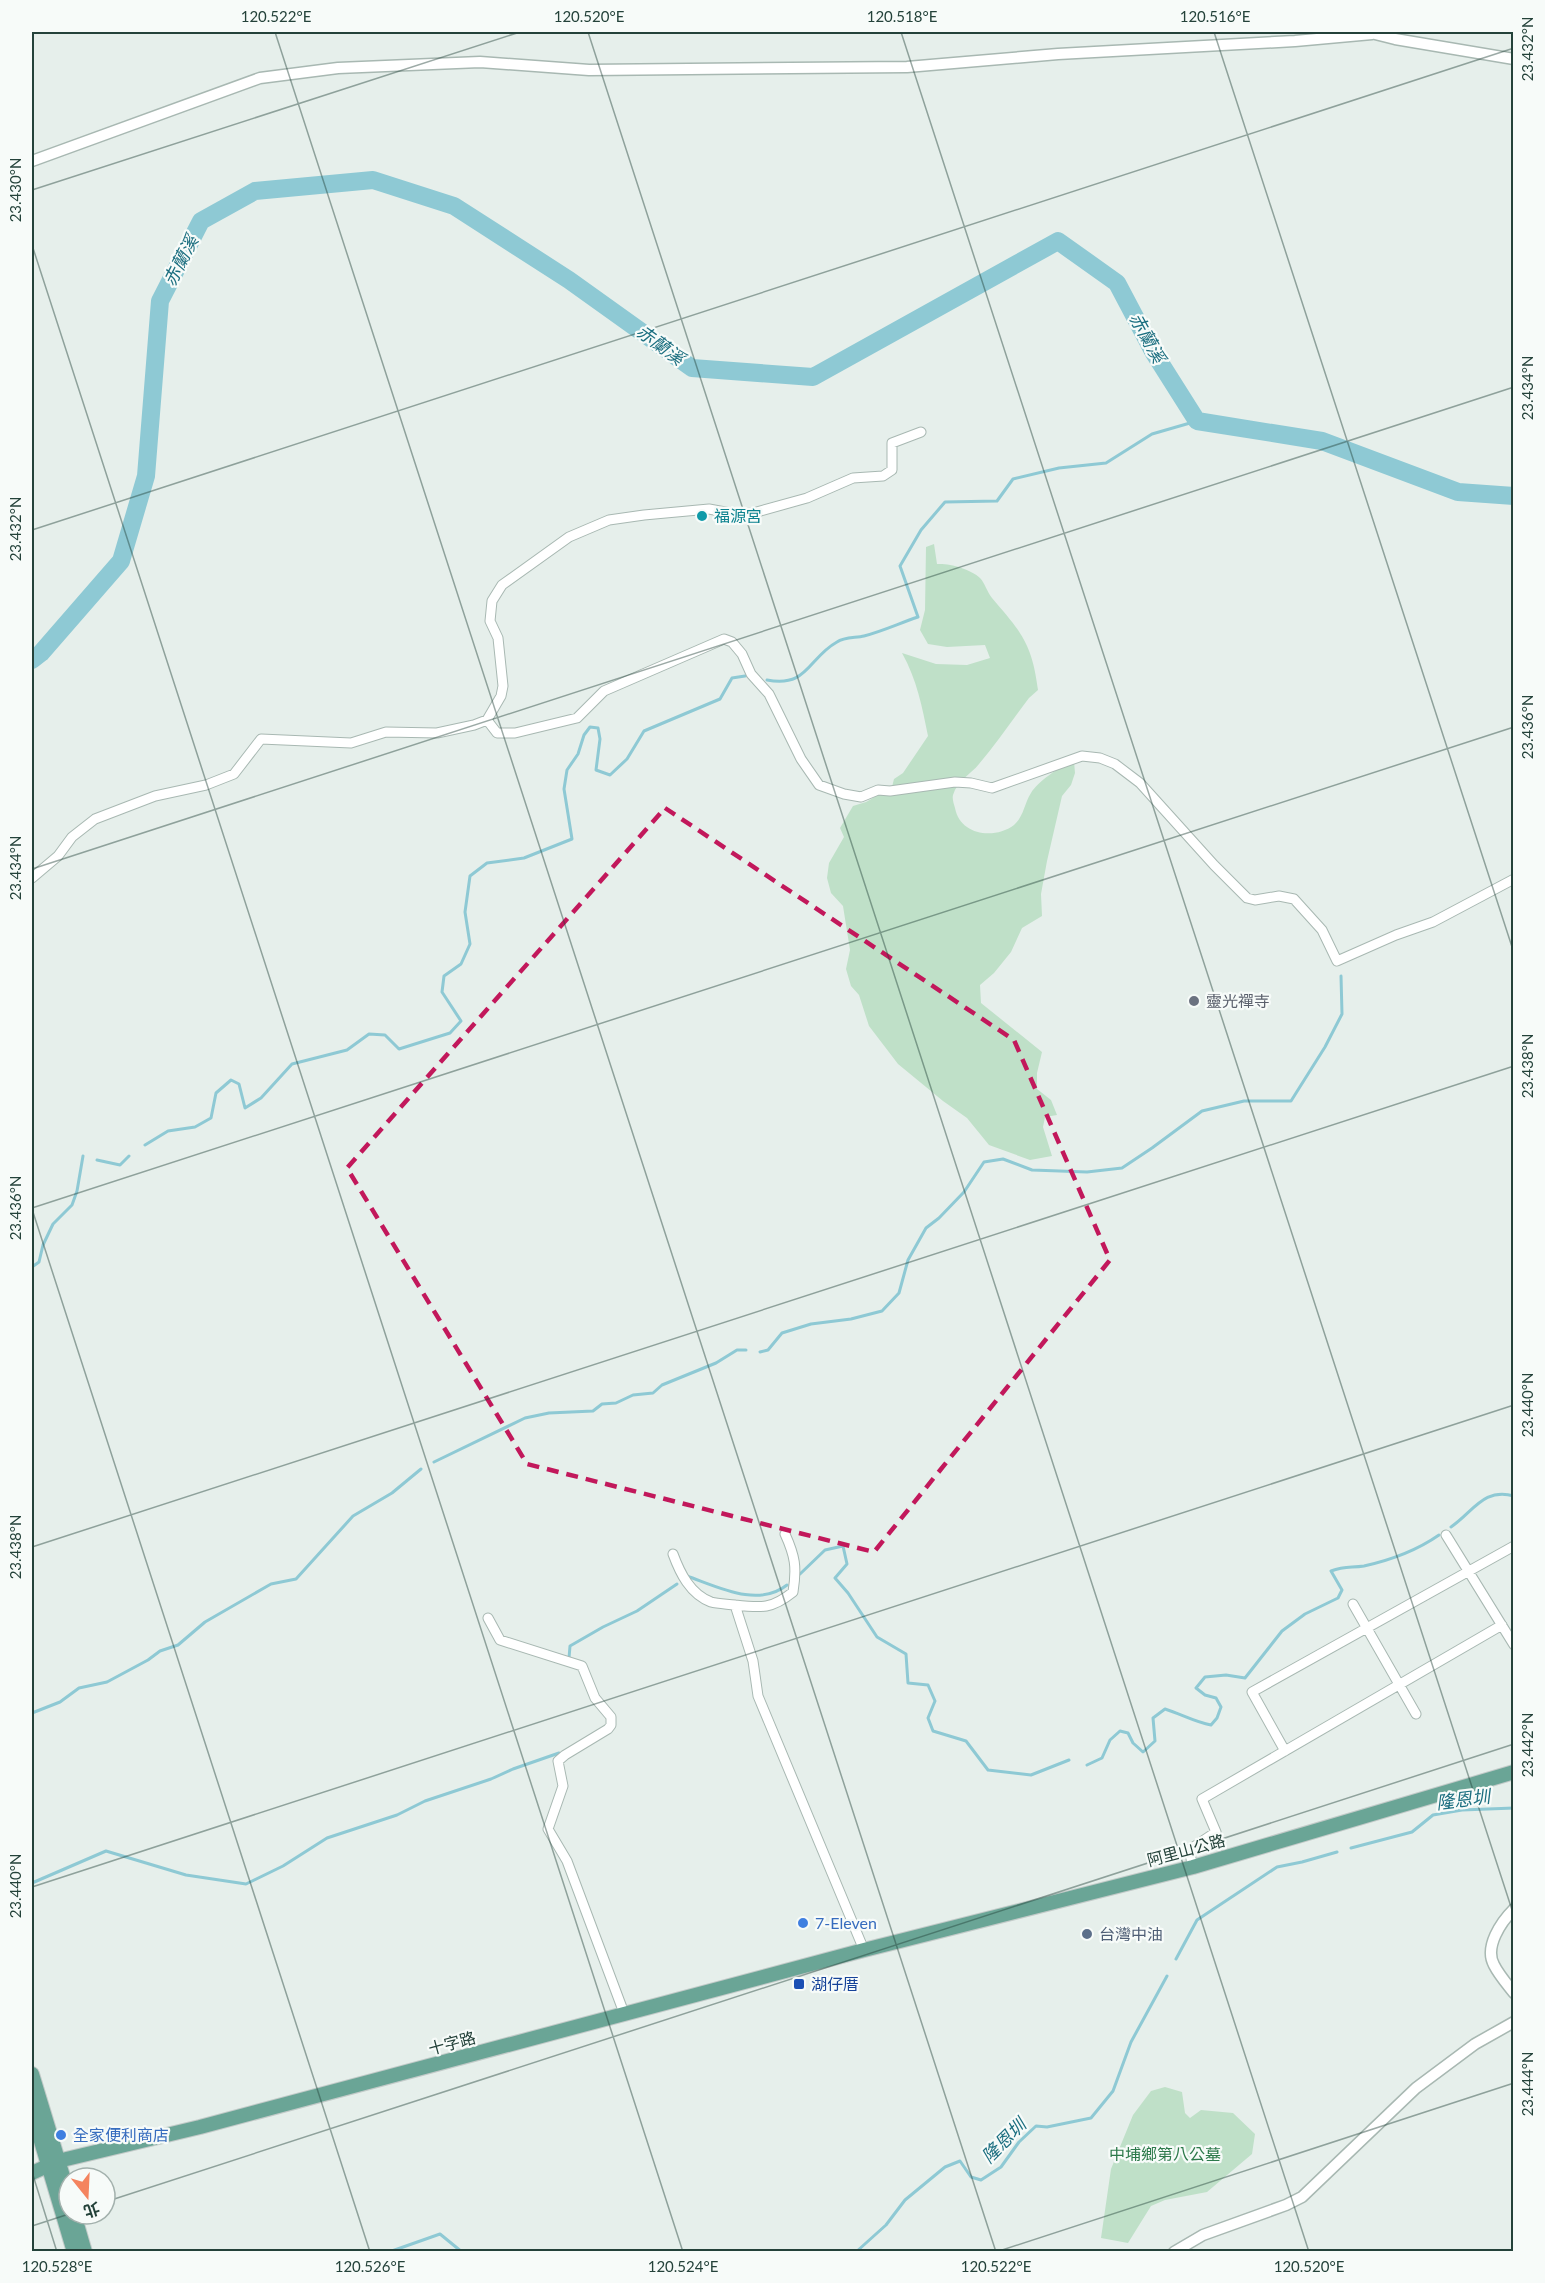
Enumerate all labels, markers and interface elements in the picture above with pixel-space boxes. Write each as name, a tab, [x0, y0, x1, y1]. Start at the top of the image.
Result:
text: 120.522°E	[241, 7, 311, 25]
text: 120.520°E	[554, 7, 624, 25]
text: 120.518°E	[867, 7, 937, 25]
text: 120.516°E	[1180, 7, 1250, 25]
text: 23.432°N	[1518, 17, 1536, 81]
text: 23.430°N	[6, 158, 24, 222]
water label: 赤蘭溪	[158, 229, 204, 290]
water label: 赤蘭溪	[1125, 309, 1172, 369]
water label: 赤蘭溪	[632, 319, 691, 371]
text: 23.434°N	[1518, 356, 1536, 420]
text: 23.432°N	[6, 497, 24, 561]
place label: 福源宮	[714, 506, 762, 525]
marker: 福源宮	[695, 509, 709, 523]
text: 23.436°N	[1518, 695, 1536, 759]
text: 23.434°N	[6, 836, 24, 900]
place label: 靈光禪寺	[1206, 991, 1270, 1010]
marker: 靈光禪寺	[1187, 994, 1201, 1008]
text: 23.438°N	[1518, 1034, 1536, 1098]
text: 23.436°N	[6, 1176, 24, 1240]
text: 23.440°N	[1518, 1373, 1536, 1437]
text: 23.438°N	[6, 1515, 24, 1579]
text: 23.442°N	[1518, 1713, 1536, 1777]
water label: 隆恩圳	[1435, 1784, 1494, 1813]
street label: 阿里山公路	[1145, 1830, 1227, 1869]
text: 23.440°N	[6, 1854, 24, 1918]
place label: 7-Eleven	[815, 1913, 877, 1932]
marker: 7-Eleven	[796, 1916, 810, 1930]
place label: 台灣中油	[1099, 1924, 1163, 1943]
marker: 台灣中油	[1080, 1927, 1094, 1941]
place label: 湖仔厝	[811, 1974, 859, 1993]
marker: 湖仔厝	[792, 1977, 806, 1991]
street label: 十字路	[426, 2027, 478, 2058]
text: 23.444°N	[1518, 2052, 1536, 2116]
water label: 隆恩圳	[976, 2111, 1032, 2167]
place label: 全家便利商店	[73, 2125, 169, 2144]
marker: 全家便利商店	[54, 2128, 68, 2142]
park label: 中埔鄉第八公墓	[1109, 2144, 1221, 2163]
north arrow	[57, 2166, 117, 2226]
text: 北	[81, 2199, 102, 2222]
text: 120.528°E	[22, 2257, 92, 2275]
text: 120.526°E	[335, 2257, 405, 2275]
text: 120.524°E	[648, 2257, 718, 2275]
text: 120.522°E	[961, 2257, 1031, 2275]
text: 120.520°E	[1274, 2257, 1344, 2275]

